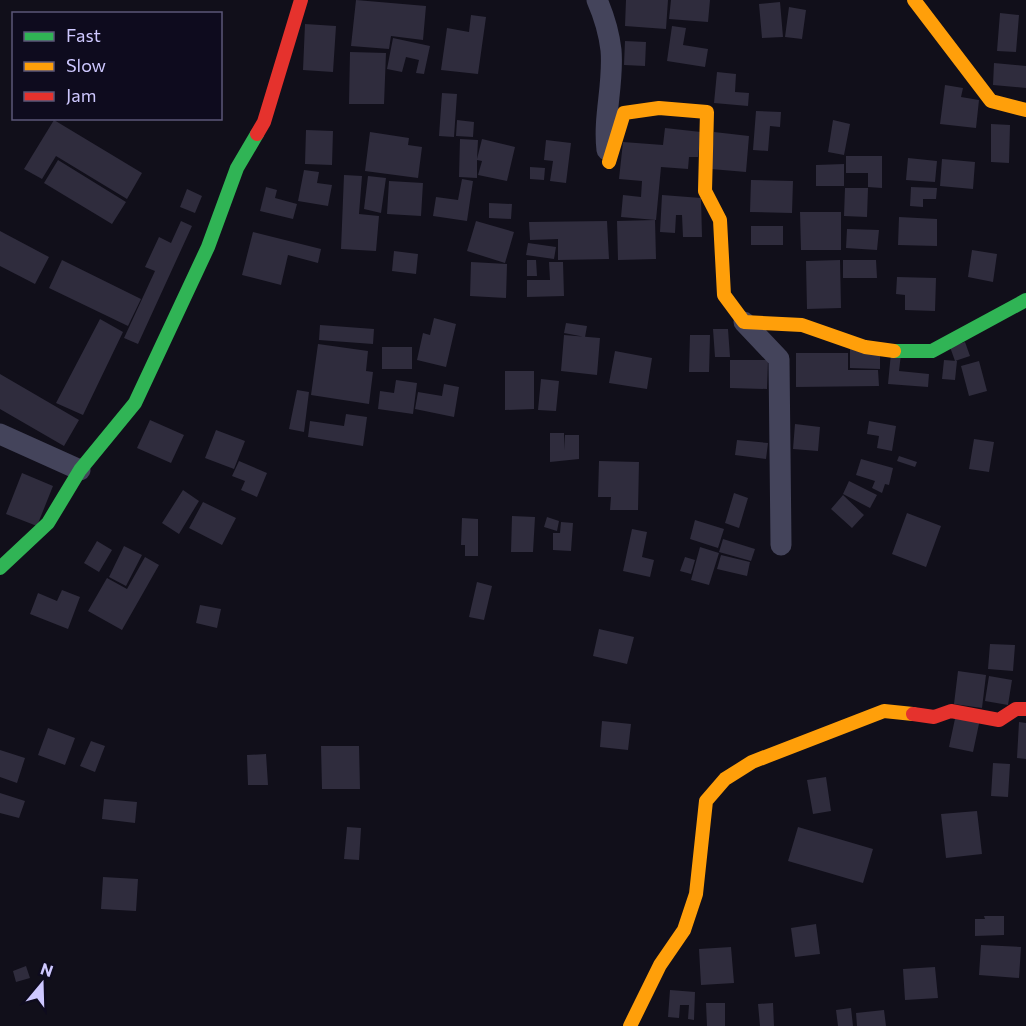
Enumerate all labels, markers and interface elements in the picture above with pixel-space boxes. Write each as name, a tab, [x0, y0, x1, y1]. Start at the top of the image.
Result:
legend	[12, 12, 222, 120]
text: Fast	[66, 24, 101, 46]
text: Slow	[66, 54, 106, 76]
text: Jam	[66, 84, 96, 106]
north arrow	[12, 954, 72, 1014]
text: N	[38, 958, 56, 980]

